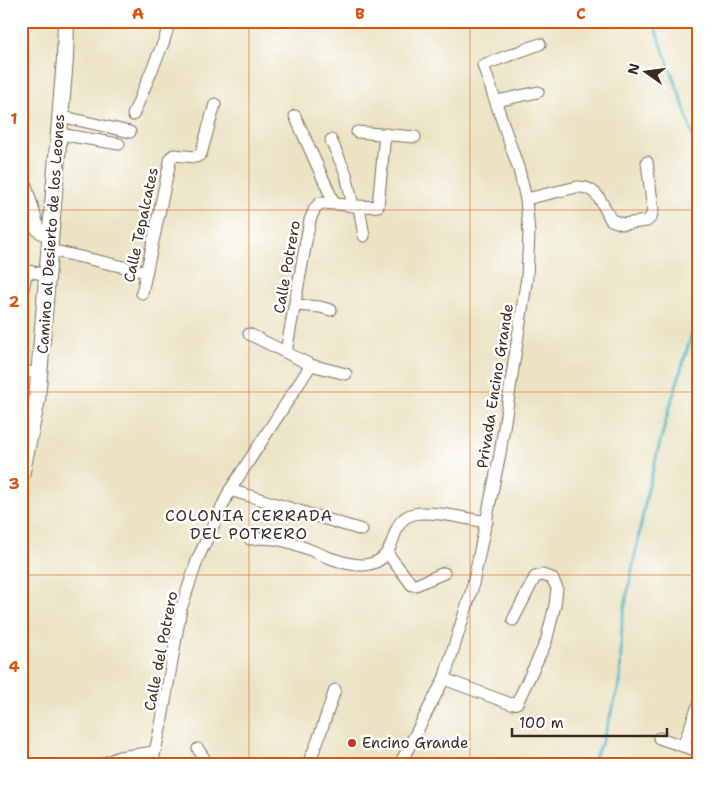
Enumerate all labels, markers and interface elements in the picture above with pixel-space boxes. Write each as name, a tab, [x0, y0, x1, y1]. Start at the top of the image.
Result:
text: A	[132, 3, 144, 24]
text: B	[355, 3, 365, 24]
text: C	[576, 3, 586, 24]
north arrow	[622, 48, 672, 98]
text: N	[623, 61, 643, 76]
text: 1	[10, 108, 18, 129]
street label: Camino al Desierto de los Leones	[33, 113, 69, 355]
street label: Calle Tepalcates	[119, 166, 163, 284]
street label: Calle Potrero	[269, 219, 305, 315]
text: 2	[8, 291, 20, 312]
street label: Privada Encino Grande	[472, 302, 518, 470]
text: 3	[8, 473, 20, 494]
district label: COLONIA CERRADA DEL POTRERO	[165, 505, 333, 544]
street label: Calle del Potrero	[140, 589, 182, 713]
text: 4	[8, 656, 20, 677]
scale bar	[512, 705, 666, 737]
text: 100 m	[519, 713, 564, 733]
place label: Encino Grande	[362, 733, 468, 753]
marker: Encino Grande	[346, 737, 358, 749]

